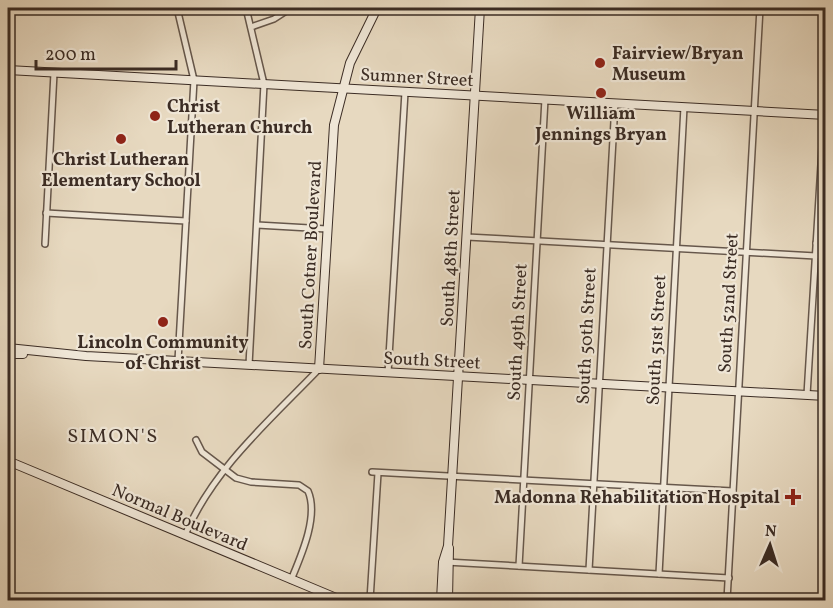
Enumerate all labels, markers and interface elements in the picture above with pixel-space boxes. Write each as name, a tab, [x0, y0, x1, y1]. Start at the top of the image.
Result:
scale bar	[36, 33, 176, 71]
place label: Fairview/Bryan Museum	[612, 42, 744, 88]
text: 200 m	[45, 43, 96, 68]
marker: Fairview/Bryan Museum	[593, 56, 607, 70]
street label: Sumner Street	[360, 63, 474, 94]
marker: William Jennings Bryan	[594, 86, 608, 100]
place label: Christ Lutheran Church	[167, 95, 313, 141]
place label: William Jennings Bryan	[534, 102, 667, 148]
marker: Christ Lutheran Church	[148, 109, 162, 123]
marker: Christ Lutheran Elementary School	[114, 132, 128, 146]
place label: Christ Lutheran Elementary School	[41, 148, 201, 194]
street label: South Cotner Boulevard	[294, 160, 329, 350]
street label: South 48th Street	[435, 189, 468, 327]
street label: South 52nd Street	[713, 232, 746, 374]
street label: South 49th Street	[502, 263, 535, 401]
street label: South 50th Street	[571, 267, 604, 405]
street label: South 51st Street	[642, 274, 673, 406]
marker: Lincoln Community of Christ	[156, 315, 170, 329]
place label: Lincoln Community of Christ	[77, 331, 249, 377]
street label: South Street	[383, 346, 481, 377]
district label: SIMON'S	[67, 423, 159, 451]
street label: Normal Boulevard	[108, 479, 251, 558]
place label: Madonna Rehabilitation Hospital	[494, 486, 780, 511]
marker: Madonna Rehabilitation Hospital	[784, 488, 802, 506]
north arrow	[740, 515, 800, 575]
text: N	[764, 521, 777, 543]

